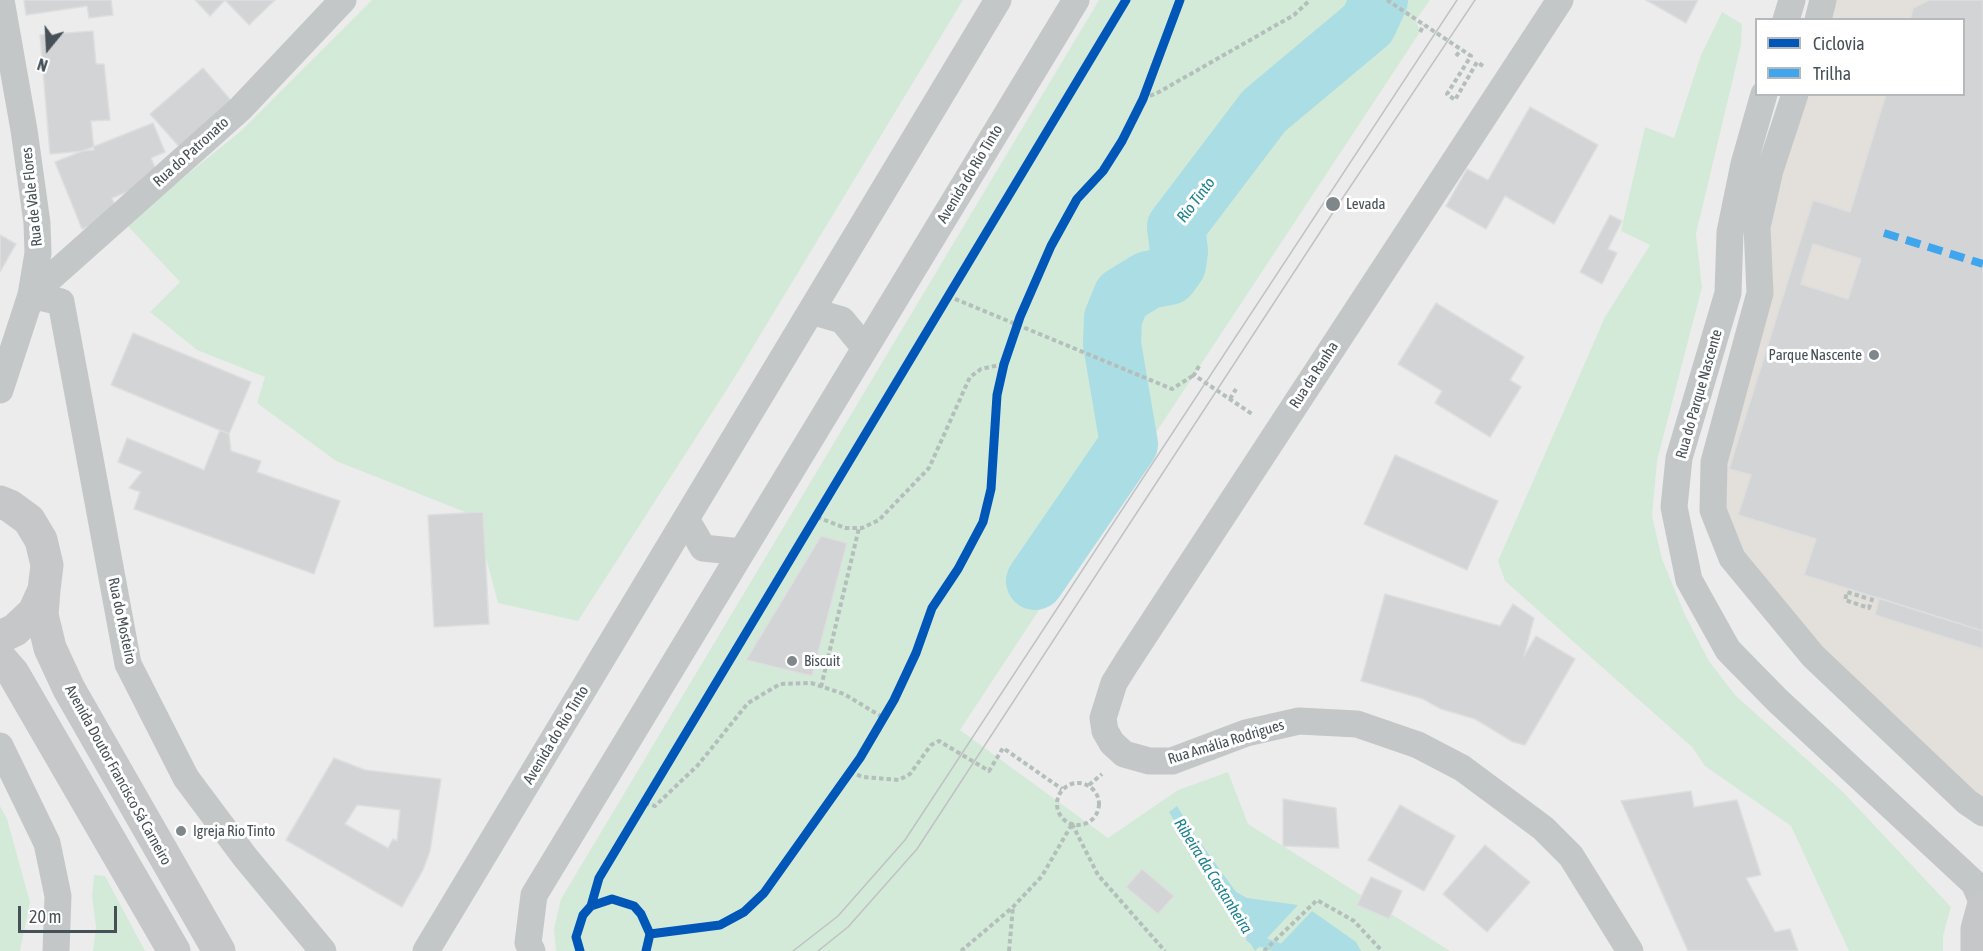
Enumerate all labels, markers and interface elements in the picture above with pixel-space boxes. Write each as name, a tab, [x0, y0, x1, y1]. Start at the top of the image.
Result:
north arrow	[18, 18, 78, 78]
legend	[1755, 18, 1965, 96]
text: Ciclovia	[1813, 33, 1865, 54]
text: N	[35, 55, 50, 75]
text: Trilha	[1813, 63, 1851, 84]
street label: Rua do Patronato	[150, 113, 232, 191]
street label: Avenida do Rio Tinto	[934, 122, 1006, 226]
street label: Rua de Vale Flores	[18, 146, 46, 248]
water label: Rio Tinto	[1173, 174, 1219, 226]
marker: Levada	[1324, 195, 1342, 213]
place label: Levada	[1346, 195, 1386, 213]
street label: Rua do Parque Nascente	[1672, 327, 1726, 461]
street label: Rua da Ranha	[1286, 338, 1342, 412]
place label: Parque Nascente	[1769, 346, 1862, 364]
marker: Parque Nascente	[1867, 348, 1881, 362]
street label: Rua do Mosteiro	[104, 576, 140, 666]
place label: Biscuit	[804, 652, 840, 670]
marker: Biscuit	[785, 654, 799, 668]
street label: Avenida Doutor Francisco Sá Carneiro	[61, 682, 175, 868]
street label: Avenida do Rio Tinto	[520, 683, 592, 787]
street label: Rua Amália Rodrigues	[1166, 716, 1286, 768]
water label: Ribeira da Castanheira	[1170, 815, 1256, 937]
place label: Igreja Rio Tinto	[193, 822, 275, 840]
marker: Igreja Rio Tinto	[174, 824, 188, 838]
scale bar	[21, 894, 120, 932]
text: 20 m	[29, 906, 61, 927]

